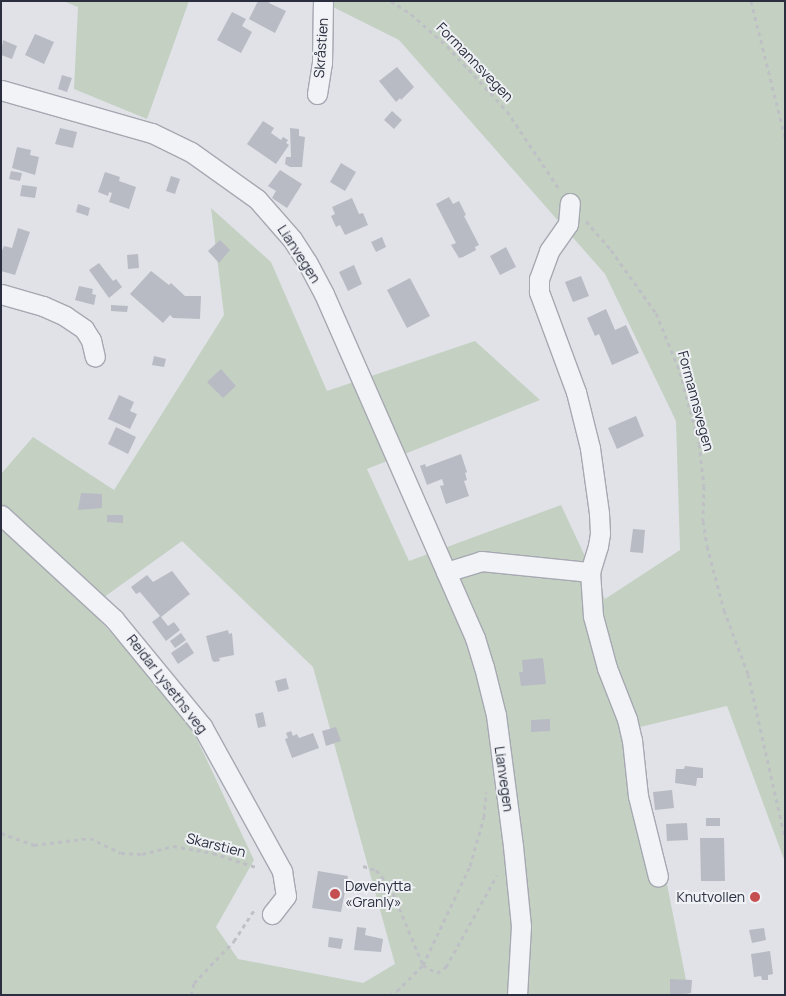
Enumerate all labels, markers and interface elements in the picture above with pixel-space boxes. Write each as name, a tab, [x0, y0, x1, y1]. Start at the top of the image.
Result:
street label: Skråstien	[311, 17, 331, 79]
street label: Formannsvegen	[433, 19, 517, 105]
street label: Lianvegen	[274, 222, 324, 286]
street label: Formannsvegen	[675, 349, 717, 453]
street label: Reidar Lyseths veg	[123, 631, 211, 737]
street label: Lianvegen	[491, 745, 517, 813]
street label: Skarstien	[185, 830, 247, 860]
place label: Døvehytta «Granly»	[345, 878, 411, 910]
marker: Døvehytta «Granly»	[329, 888, 341, 900]
place label: Knutvollen	[677, 889, 745, 905]
marker: Knutvollen	[749, 891, 761, 903]

